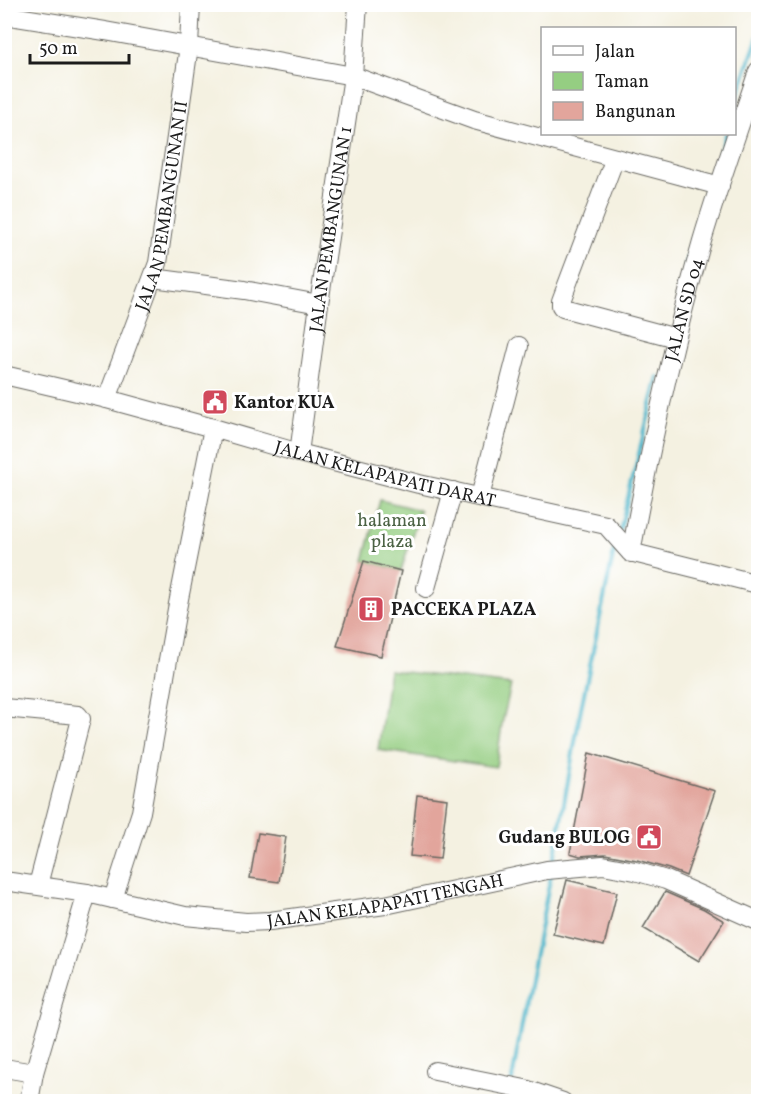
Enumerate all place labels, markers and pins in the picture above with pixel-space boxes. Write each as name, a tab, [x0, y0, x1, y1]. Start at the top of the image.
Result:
public building icon: Kantor KUA	[200, 387, 230, 417]
place label: Kantor KUA	[234, 391, 335, 416]
building icon: PACCEKA PLAZA	[356, 594, 386, 624]
place label: PACCEKA PLAZA	[391, 598, 536, 623]
public building icon: Gudang BULOG	[634, 822, 664, 852]
place label: Gudang BULOG	[498, 826, 630, 851]

